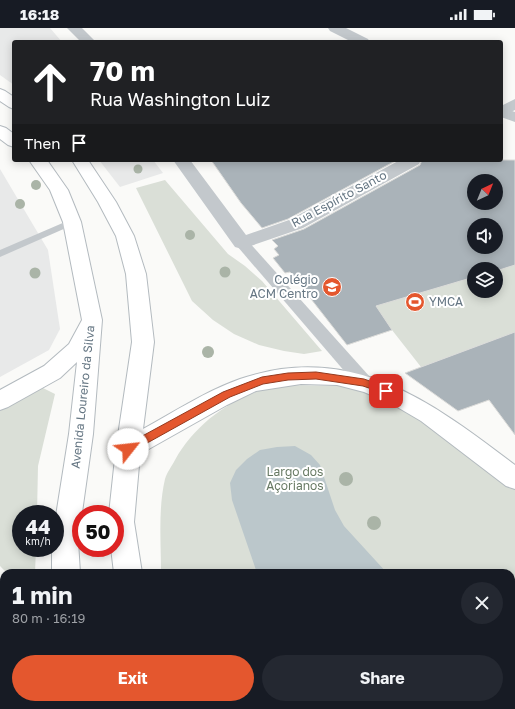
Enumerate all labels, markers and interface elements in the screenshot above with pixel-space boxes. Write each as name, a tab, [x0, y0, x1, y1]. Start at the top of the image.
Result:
text: 16:18	[20, 5, 59, 23]
text: 70 m	[90, 54, 155, 87]
icon: ahead	[24, 56, 76, 108]
text: Rua Washington Luiz	[90, 88, 270, 110]
icon: arrive	[68, 132, 90, 154]
text: Then	[24, 134, 60, 152]
street label: Rua Espírito Santo	[289, 167, 389, 230]
north arrow	[467, 174, 503, 210]
map controls	[467, 174, 503, 298]
button: sound	[467, 218, 503, 254]
button: layers	[467, 262, 503, 298]
place label: Colégio ACM Centro	[250, 272, 318, 301]
school or university icon: Colégio ACM Centro	[321, 276, 343, 298]
sports icon: YMCA	[404, 291, 426, 313]
place label: YMCA	[429, 294, 463, 309]
street label: Avenida Loureiro da Silva	[68, 325, 97, 469]
pin	[369, 374, 403, 408]
icon: arrive	[375, 380, 397, 402]
position arrow	[107, 428, 149, 470]
park label: Largo dos Açorianos	[266, 464, 324, 493]
speed limit sign: 50	[72, 505, 124, 557]
text: 44	[25, 514, 50, 538]
text: km/h	[25, 535, 51, 547]
text: 1 min	[12, 580, 72, 609]
button: close	[461, 582, 503, 624]
text: 80 m · 16:19	[12, 610, 85, 626]
button: Exit	[12, 655, 254, 701]
button: Share	[262, 655, 503, 701]

